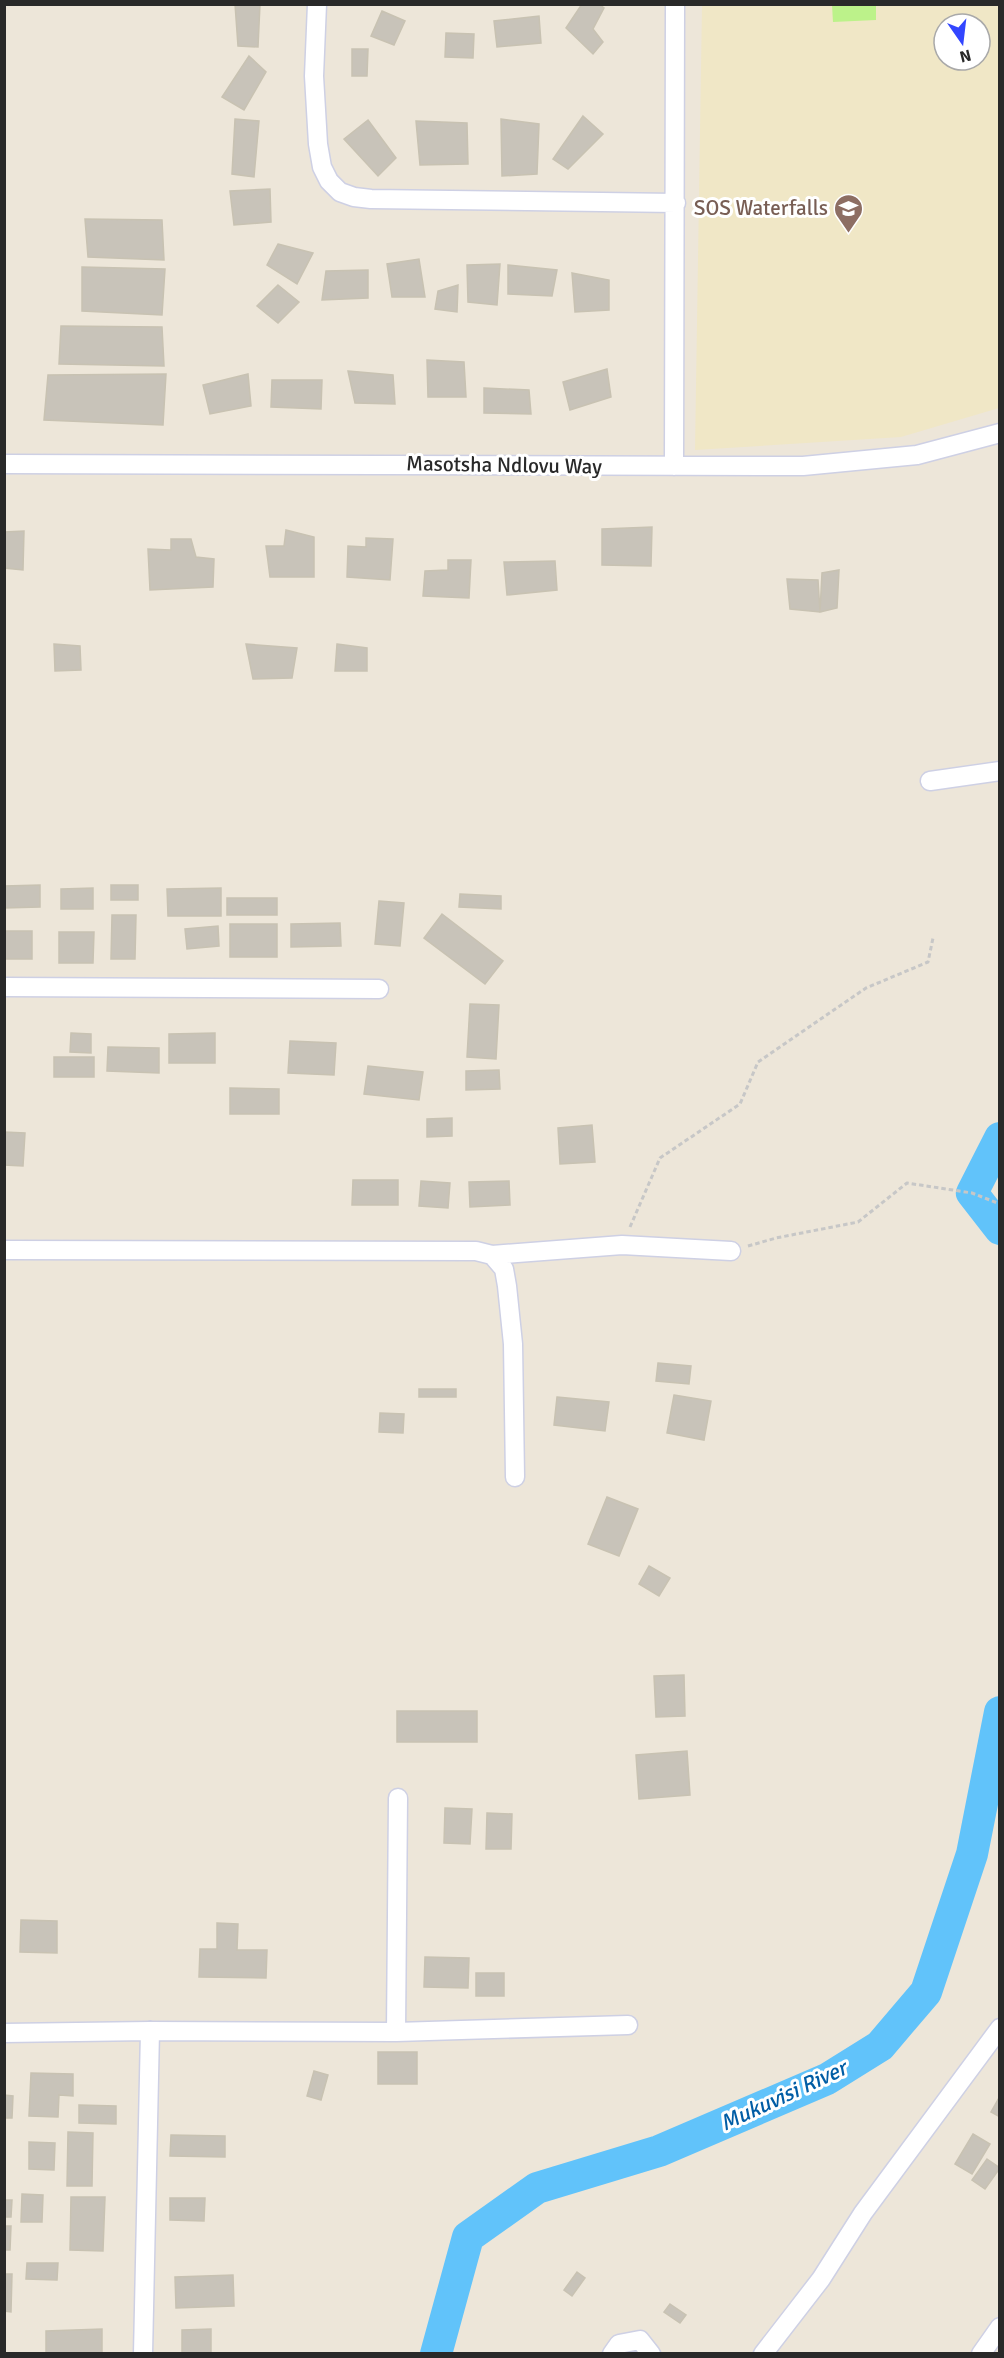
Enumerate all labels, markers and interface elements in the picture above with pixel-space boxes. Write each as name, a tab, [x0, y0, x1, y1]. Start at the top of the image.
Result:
north arrow	[932, 12, 992, 72]
text: N	[958, 45, 973, 67]
school or university icon: SOS Waterfalls	[833, 192, 865, 234]
place label: SOS Waterfalls	[694, 195, 828, 221]
street label: Masotsha Ndlovu Way	[406, 450, 602, 480]
water label: Mukuvisi River	[716, 2053, 853, 2137]

